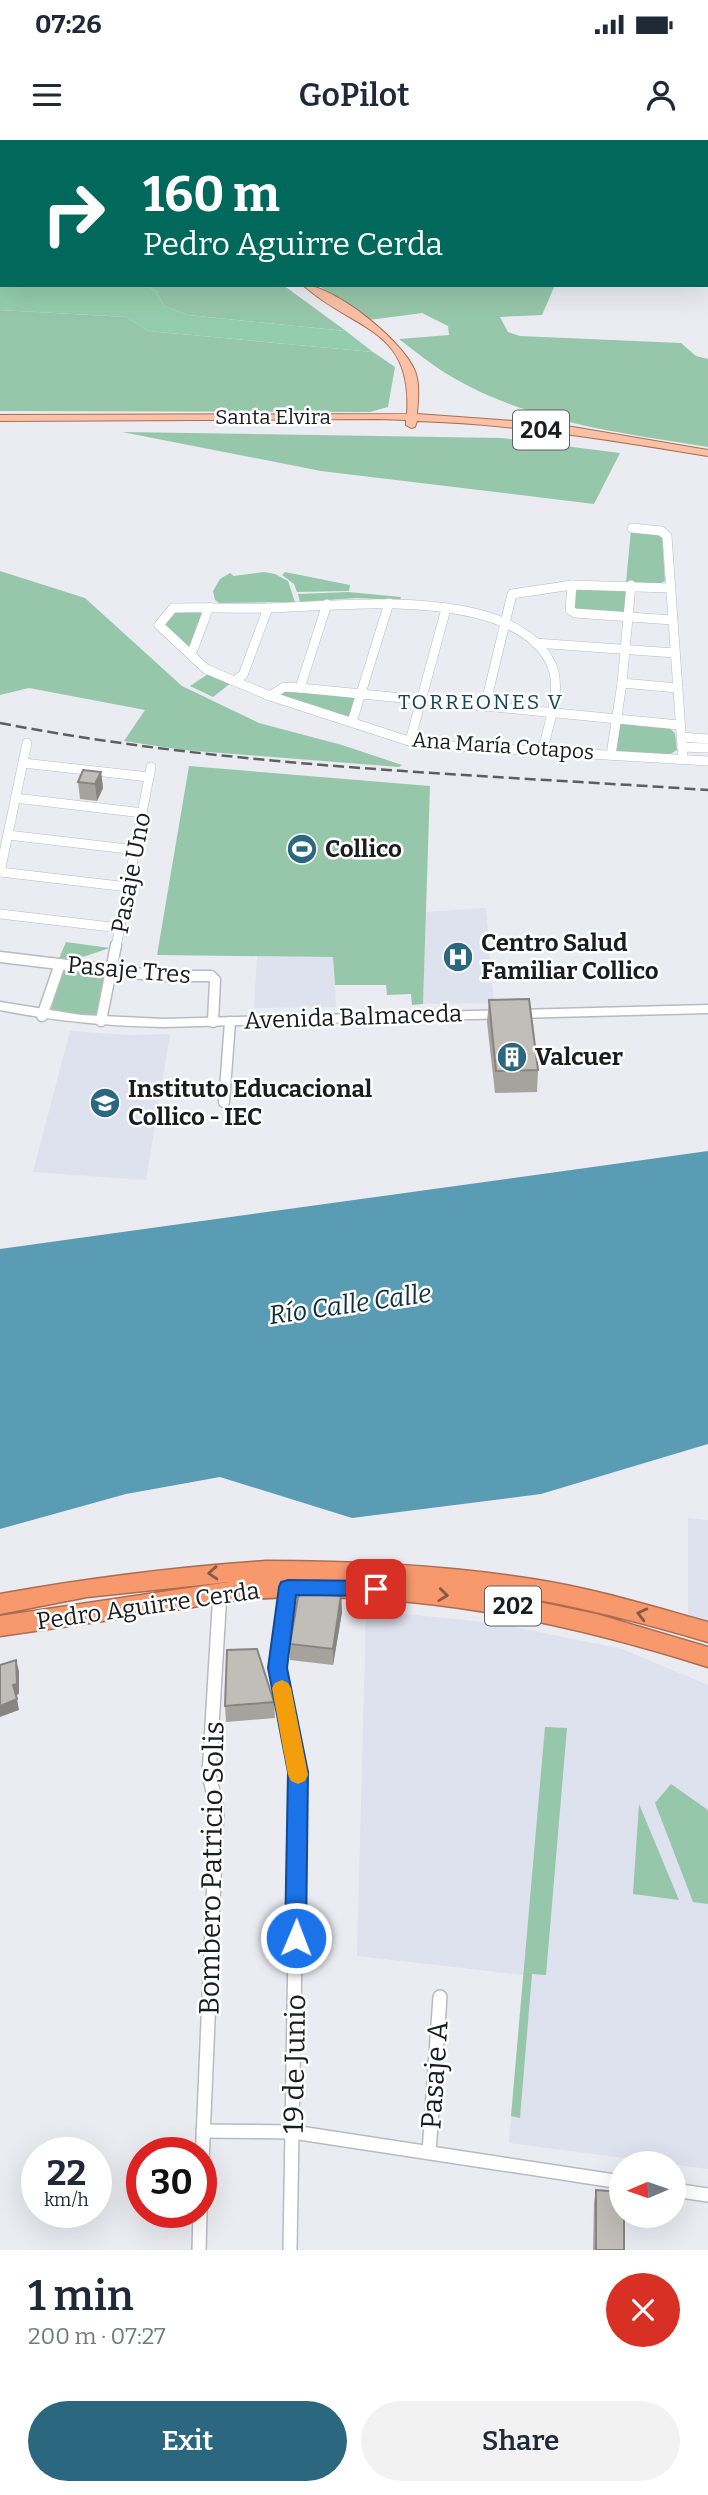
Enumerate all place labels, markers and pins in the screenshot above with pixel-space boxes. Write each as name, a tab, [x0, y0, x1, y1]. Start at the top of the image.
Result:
sports icon: Collico	[285, 832, 319, 866]
place label: Collico	[325, 835, 402, 863]
place label: Centro Salud Familiar Collico	[481, 929, 659, 985]
hospital icon: Centro Salud Familiar Collico	[441, 940, 475, 974]
building icon: Valcuer	[495, 1040, 529, 1074]
place label: Valcuer	[535, 1043, 623, 1071]
place label: Instituto Educacional Collico - IEC	[128, 1075, 373, 1131]
school or university icon: Instituto Educacional Collico - IEC	[88, 1086, 122, 1120]
pin	[346, 1559, 406, 1619]

